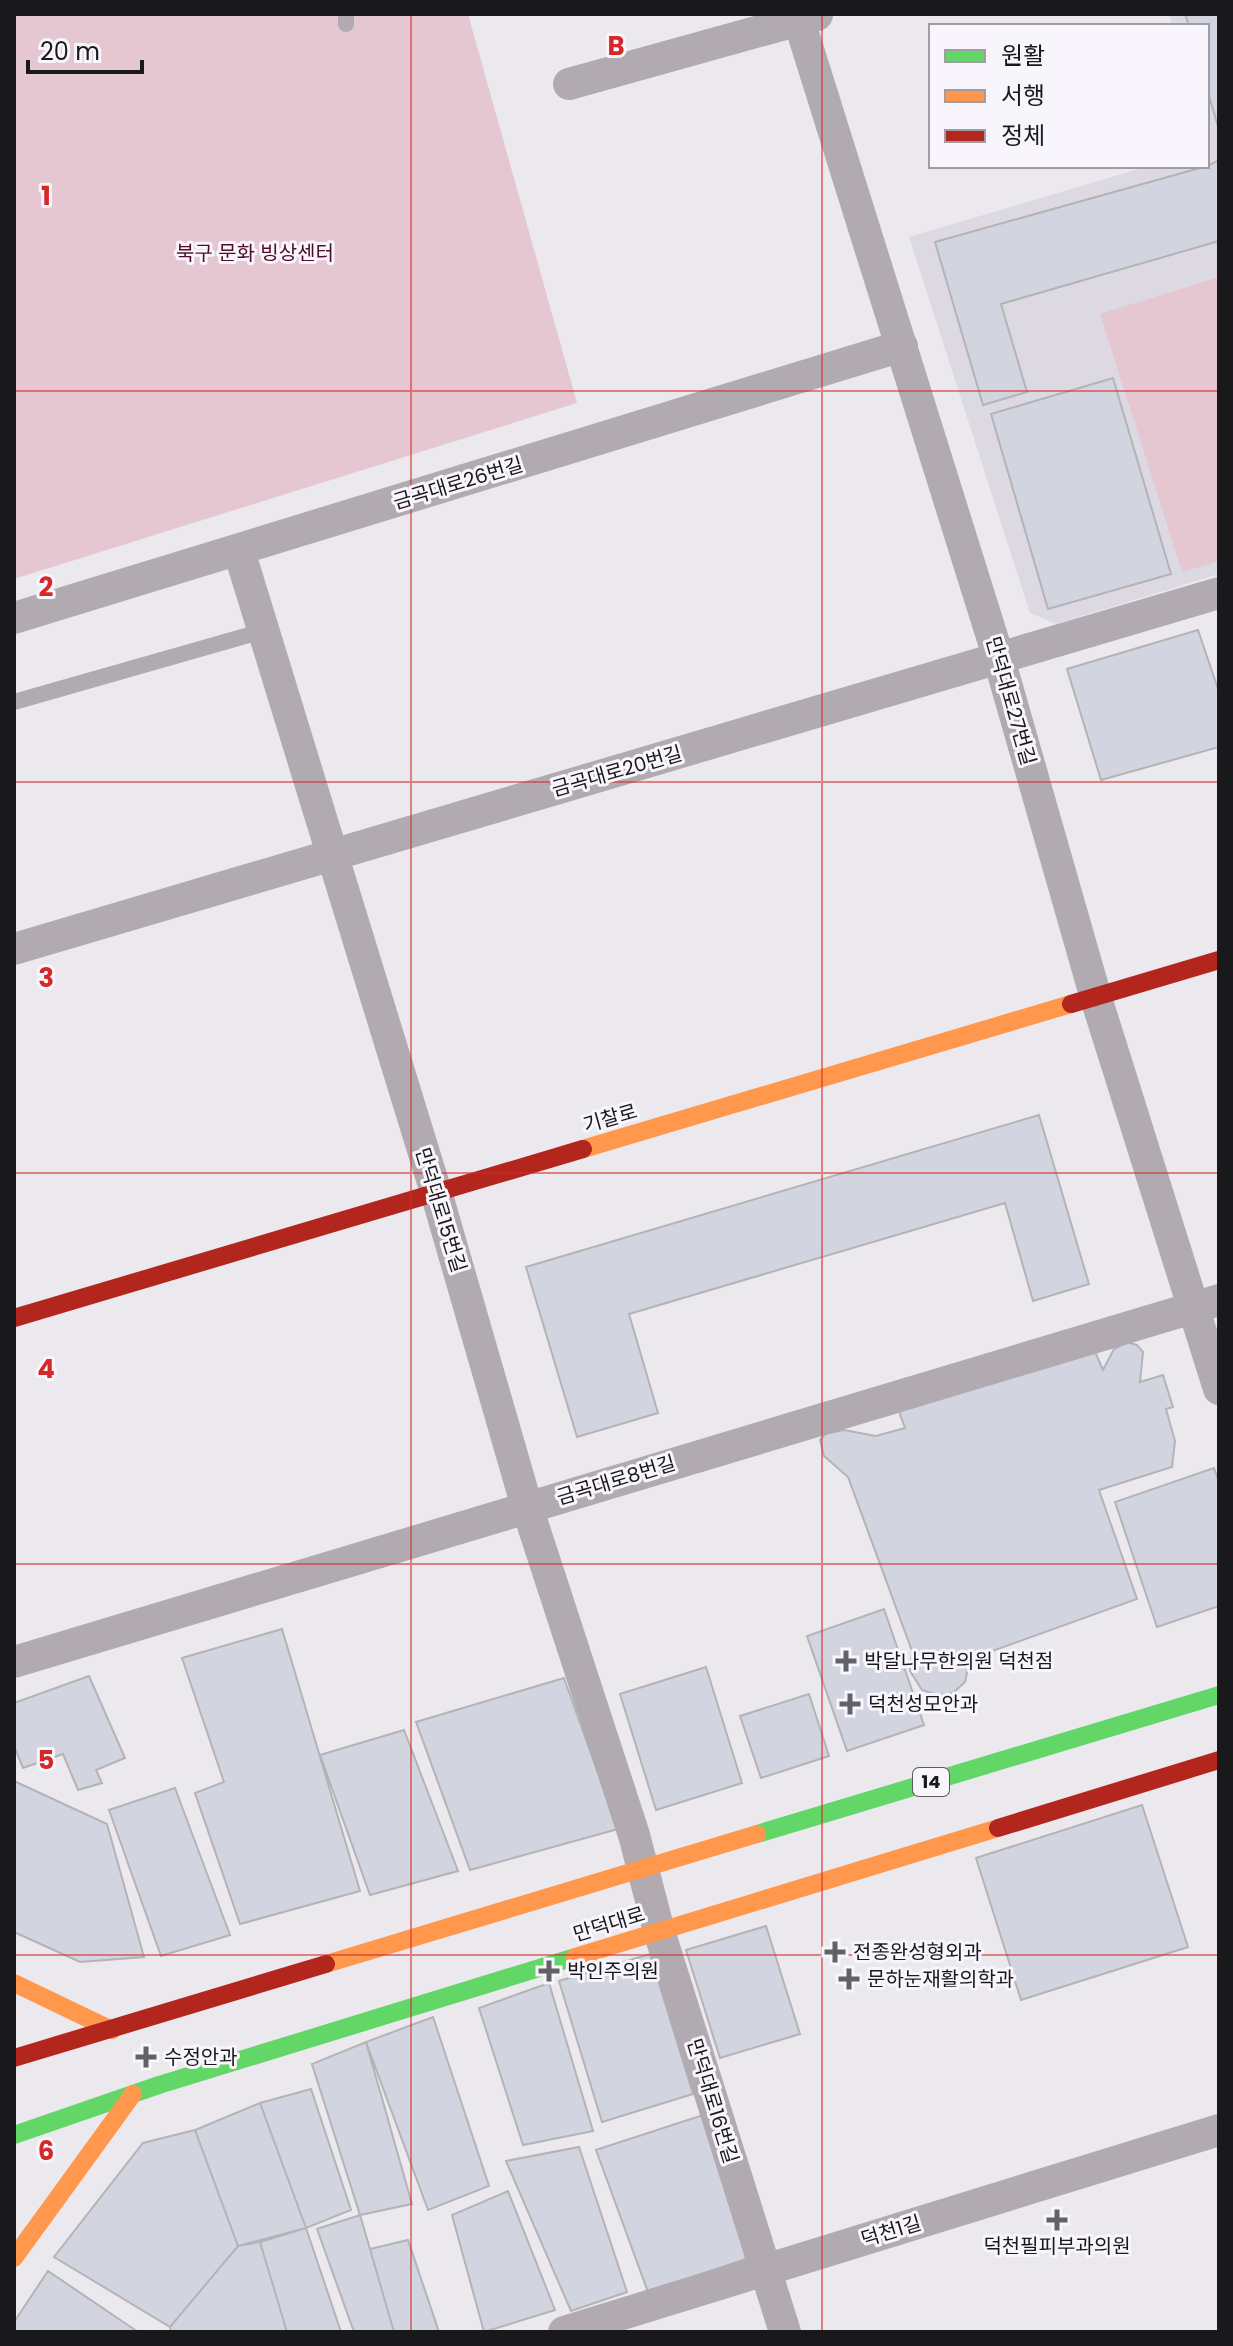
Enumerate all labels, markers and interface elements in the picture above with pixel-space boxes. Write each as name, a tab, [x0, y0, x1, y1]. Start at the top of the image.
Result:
scale bar	[28, 24, 142, 74]
legend	[929, 24, 1209, 168]
text: B	[607, 28, 625, 64]
text: 20 m	[40, 35, 100, 68]
text: 원활	[1001, 39, 1045, 72]
text: 서행	[1001, 79, 1045, 112]
text: 정체	[1001, 119, 1045, 152]
text: 1	[41, 178, 51, 214]
park label: 북구 문화 빙상센터	[176, 239, 334, 267]
street label: 금곡대로26번길	[390, 450, 526, 516]
text: 2	[39, 569, 54, 605]
street label: 만덕대로27번길	[979, 633, 1043, 769]
street label: 금곡대로20번길	[549, 739, 685, 803]
text: 3	[38, 960, 54, 996]
street label: 기찰로	[580, 1097, 640, 1139]
street label: 만덕대로15번길	[409, 1144, 473, 1276]
text: 4	[37, 1351, 55, 1387]
street label: 금곡대로8번길	[553, 1449, 679, 1511]
place label: 박달나무한의원 덕천점	[864, 1647, 1053, 1675]
marker: 박달나무한의원 덕천점	[835, 1650, 857, 1672]
place label: 덕천성모안과	[868, 1690, 978, 1718]
marker: 덕천성모안과	[839, 1693, 861, 1715]
text: 5	[38, 1742, 54, 1778]
road number: 14	[913, 1768, 949, 1796]
street label: 만덕대로	[570, 1900, 648, 1948]
place label: 전종완성형외과	[853, 1938, 982, 1966]
marker: 전종완성형외과	[824, 1941, 846, 1963]
place label: 박인주의원	[567, 1957, 659, 1985]
marker: 박인주의원	[538, 1960, 560, 1982]
place label: 문하눈재활의학과	[867, 1965, 1014, 1993]
marker: 문하눈재활의학과	[838, 1968, 860, 1990]
street label: 만덕대로16번길	[681, 2035, 745, 2167]
place label: 수정안과	[164, 2043, 238, 2071]
marker: 수정안과	[135, 2046, 157, 2068]
text: 6	[38, 2133, 54, 2169]
street label: 덕천1길	[857, 2209, 925, 2253]
marker: 덕천필피부과의원	[1046, 2209, 1068, 2231]
place label: 덕천필피부과의원	[983, 2232, 1131, 2260]

